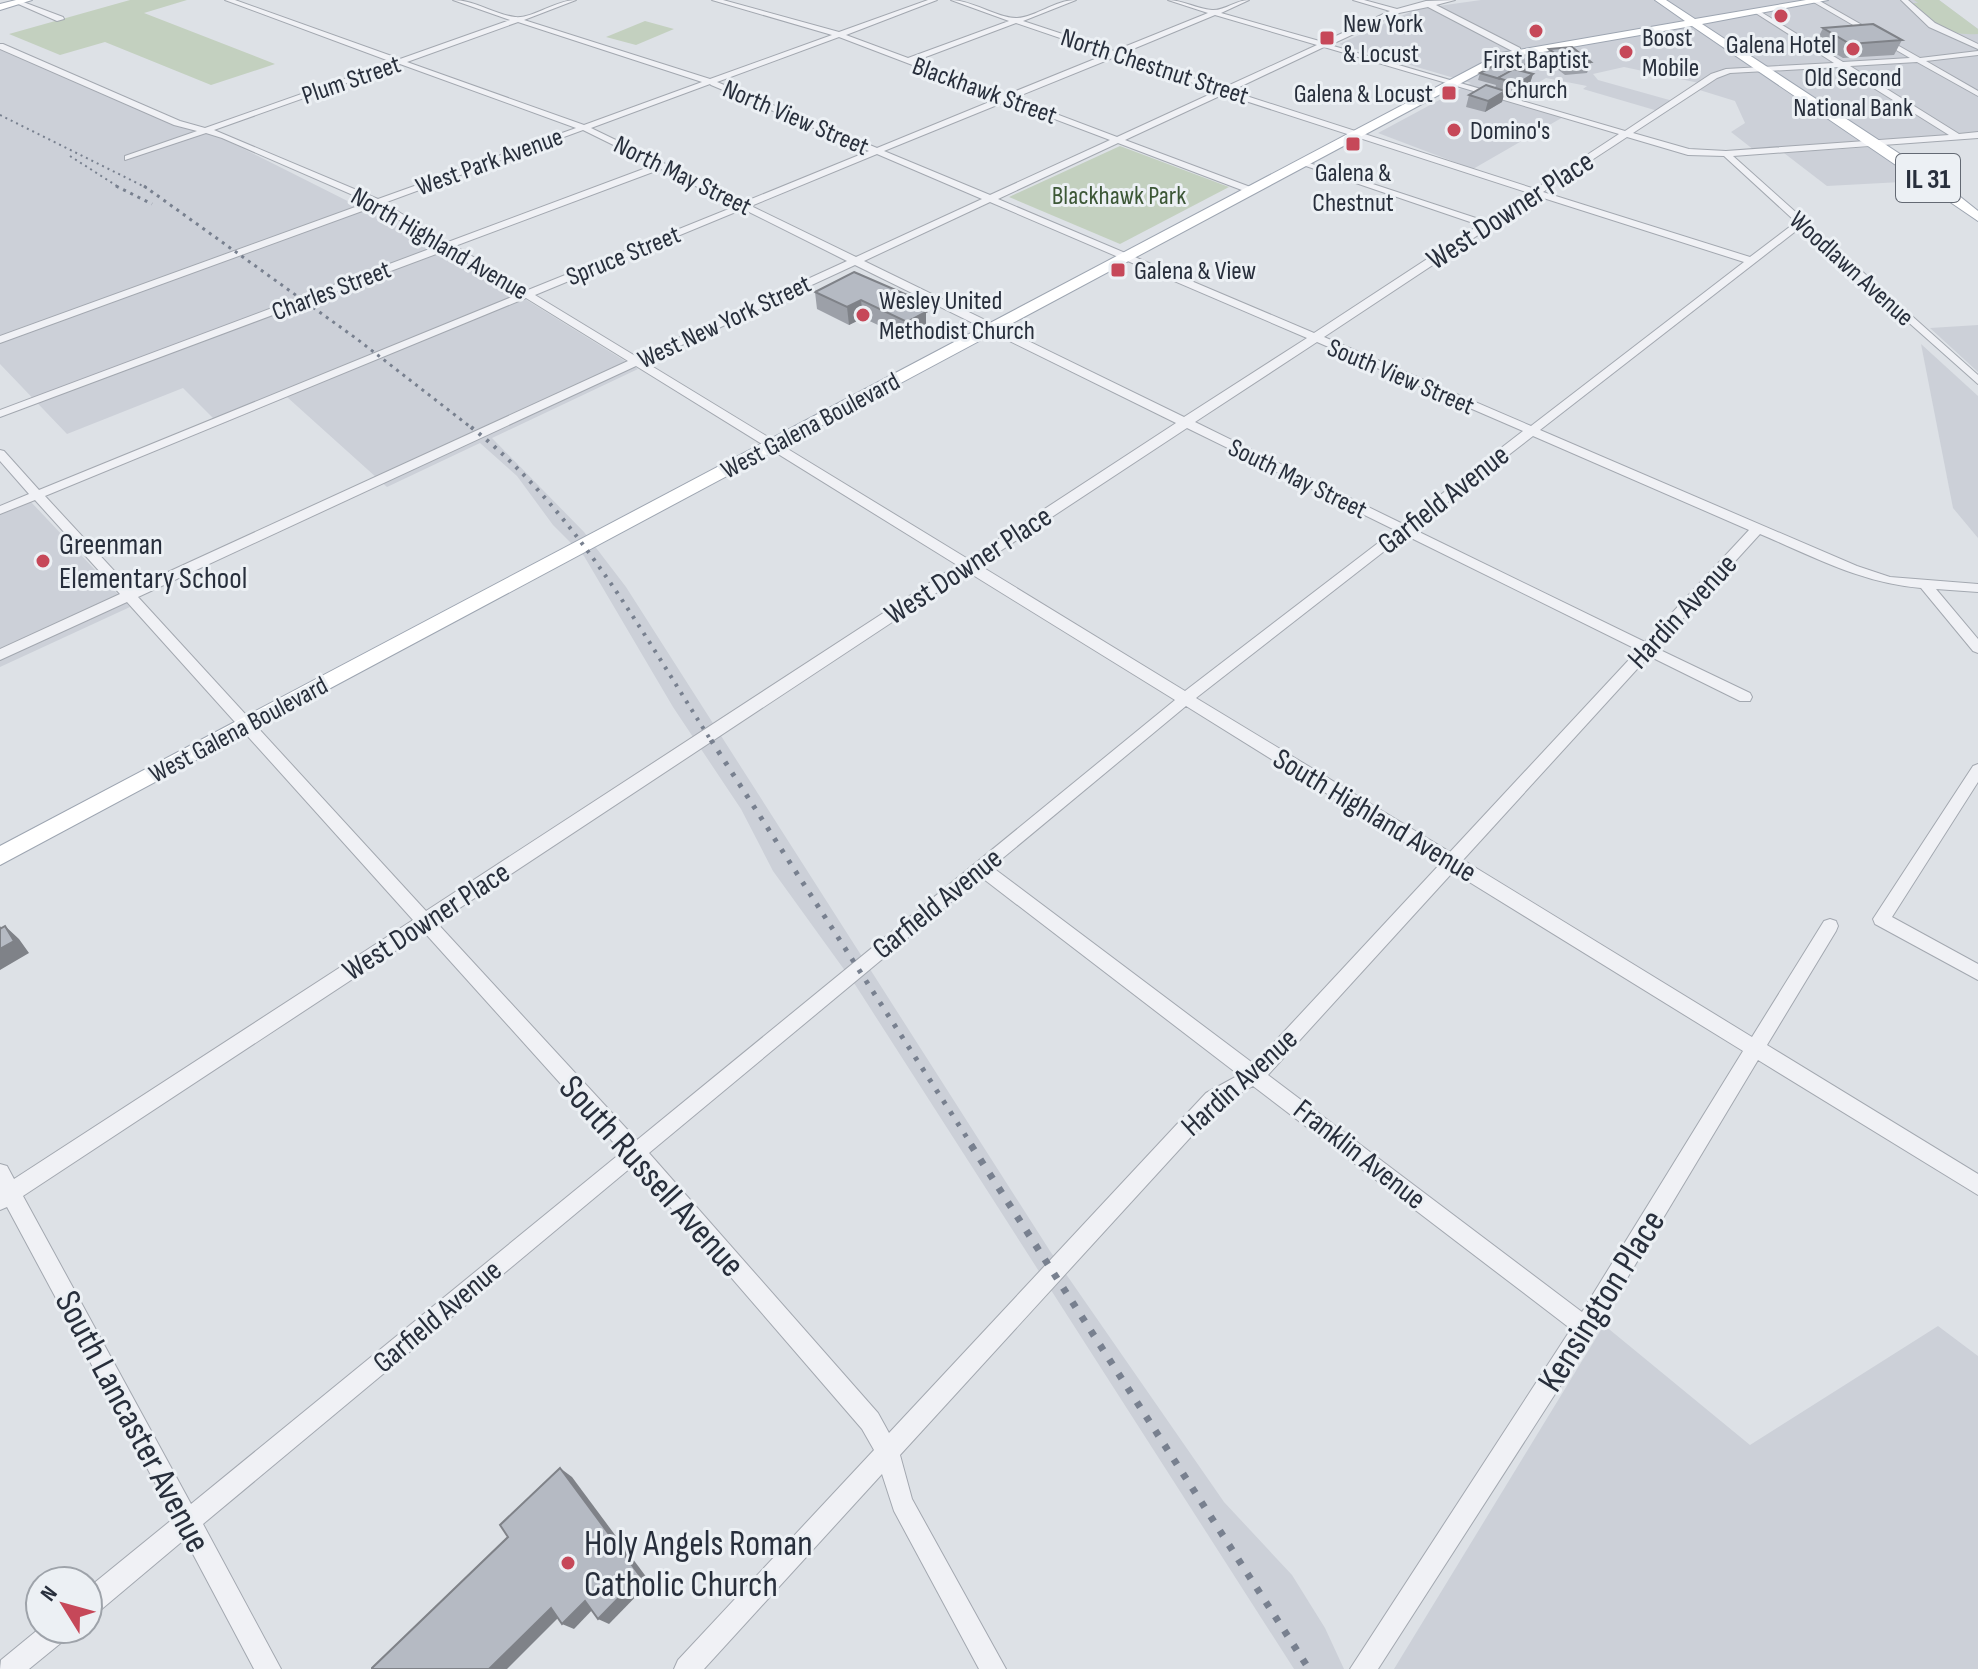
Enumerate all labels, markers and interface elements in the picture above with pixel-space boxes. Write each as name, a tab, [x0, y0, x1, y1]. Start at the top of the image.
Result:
marker: Galena Hotel	[1772, 7, 1790, 25]
place label: New York & Locust	[1343, 9, 1423, 70]
street label: North Chestnut Street	[1057, 22, 1252, 112]
marker: First Baptist Church	[1527, 22, 1545, 40]
place label: Boost Mobile	[1642, 23, 1699, 84]
marker: New York & Locust	[1318, 29, 1336, 47]
place label: Galena Hotel	[1726, 30, 1836, 61]
marker: Old Second National Bank	[1844, 40, 1862, 58]
marker: Boost Mobile	[1617, 43, 1635, 61]
place label: First Baptist Church	[1483, 45, 1589, 106]
street label: Plum Street	[298, 49, 405, 112]
street label: Blackhawk Street	[908, 51, 1061, 132]
place label: Old Second National Bank	[1793, 63, 1913, 124]
street label: North View Street	[718, 74, 873, 163]
place label: Galena & Locust	[1294, 79, 1433, 110]
marker: Galena & Locust	[1440, 84, 1458, 102]
place label: Domino's	[1470, 116, 1550, 147]
street label: West Park Avenue	[412, 121, 567, 203]
marker: Domino's	[1445, 121, 1463, 139]
street label: North May Street	[608, 130, 756, 223]
marker: Galena & Chestnut	[1344, 135, 1362, 153]
street label: West Downer Place	[1420, 144, 1601, 278]
road number: IL 31	[1896, 154, 1960, 202]
place label: Galena & Chestnut	[1312, 158, 1394, 219]
street label: North Highland Avenue	[345, 181, 533, 307]
park label: Blackhawk Park	[1052, 181, 1186, 212]
street label: Woodlawn Avenue	[1782, 205, 1920, 333]
street label: Spruce Street	[562, 220, 685, 293]
street label: Charles Street	[268, 255, 395, 328]
place label: Galena & View	[1134, 256, 1257, 287]
marker: Galena & View	[1109, 261, 1127, 279]
street label: West New York Street	[633, 269, 816, 376]
place label: Wesley United Methodist Church	[879, 286, 1035, 347]
marker: Wesley United Methodist Church	[854, 306, 872, 324]
street label: South View Street	[1322, 333, 1479, 422]
street label: West Galena Boulevard	[716, 366, 905, 486]
street label: South May Street	[1223, 432, 1372, 526]
street label: Garfield Avenue	[1371, 437, 1516, 562]
street label: West Downer Place	[878, 499, 1059, 633]
place label: Greenman Elementary School	[59, 527, 247, 597]
street label: Hardin Avenue	[1620, 547, 1745, 677]
marker: Greenman Elementary School	[34, 552, 52, 570]
street label: West Galena Boulevard	[144, 670, 333, 790]
street label: South Highland Avenue	[1266, 741, 1483, 891]
street label: Garfield Avenue	[865, 840, 1010, 967]
street label: West Downer Place	[336, 855, 517, 989]
street label: Hardin Avenue	[1174, 1021, 1305, 1144]
street label: South Russell Avenue	[549, 1067, 753, 1286]
street label: Franklin Avenue	[1286, 1092, 1433, 1218]
street label: Kensington Place	[1529, 1203, 1675, 1400]
street label: Garfield Avenue	[366, 1253, 509, 1381]
street label: South Lancaster Avenue	[45, 1284, 219, 1560]
place label: Holy Angels Roman Catholic Church	[584, 1523, 813, 1607]
marker: Holy Angels Roman Catholic Church	[559, 1554, 577, 1572]
north arrow	[24, 1565, 104, 1645]
text: N	[35, 1581, 64, 1607]

